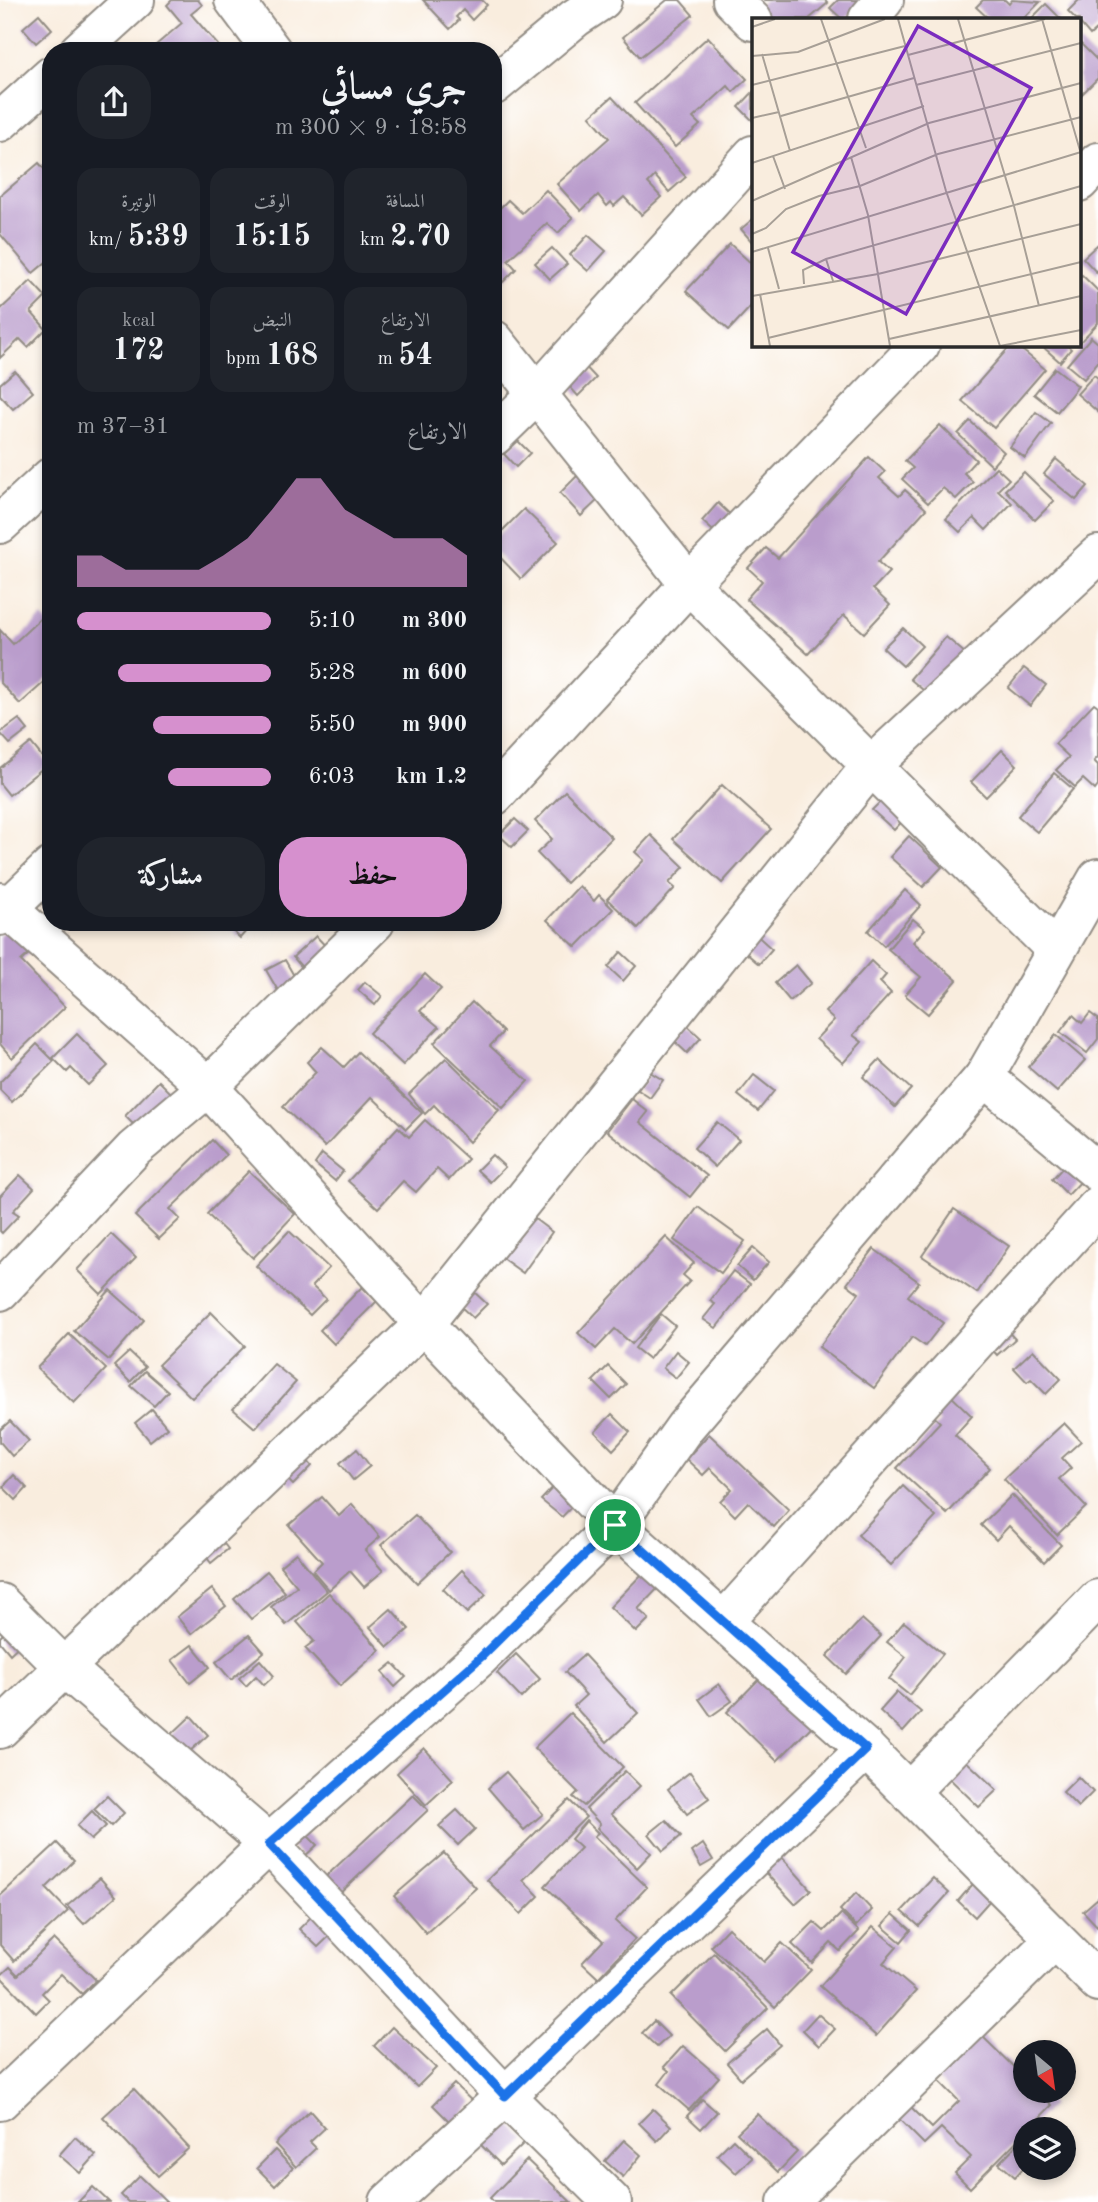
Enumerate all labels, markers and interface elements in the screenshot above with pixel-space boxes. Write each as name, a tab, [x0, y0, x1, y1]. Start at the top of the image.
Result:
inset map	[752, 18, 1080, 346]
button: share	[77, 65, 151, 139]
text: جري مسائي	[321, 69, 467, 107]
text: 18:58 · 9 × 300 m	[275, 116, 467, 139]
text: الوتيرة	[121, 193, 156, 212]
text: الوقت	[254, 193, 290, 212]
text: المسافة	[386, 193, 425, 212]
text: 5:39	[128, 222, 188, 252]
text: 15:15	[233, 222, 311, 252]
text: 2.70	[390, 222, 451, 252]
text: /km	[89, 231, 128, 250]
text: km	[360, 231, 390, 250]
text: kcal	[122, 312, 155, 331]
text: النبض	[252, 312, 292, 331]
text: الارتفاع	[381, 312, 430, 331]
text: 172	[113, 336, 165, 366]
text: 168	[266, 341, 318, 371]
text: 54	[398, 341, 433, 371]
text: bpm	[226, 350, 266, 369]
text: m	[378, 350, 398, 369]
text: 31–37 m	[77, 415, 169, 438]
text: الارتفاع	[407, 421, 467, 444]
text: 5:10	[309, 609, 355, 632]
text: 300 m	[402, 609, 467, 632]
text: 5:28	[309, 661, 355, 684]
text: 600 m	[402, 661, 467, 684]
text: 5:50	[309, 713, 355, 736]
text: 900 m	[402, 713, 467, 736]
text: 6:03	[309, 765, 355, 788]
text: 1.2 km	[396, 765, 467, 788]
button: مشاركة	[77, 837, 265, 917]
button: حفظ	[279, 837, 467, 917]
pin	[585, 1495, 645, 1555]
icon: arrive	[596, 1506, 634, 1544]
north arrow	[1013, 2040, 1076, 2104]
map controls	[1013, 2040, 1076, 2180]
button: layers	[1013, 2117, 1076, 2180]

